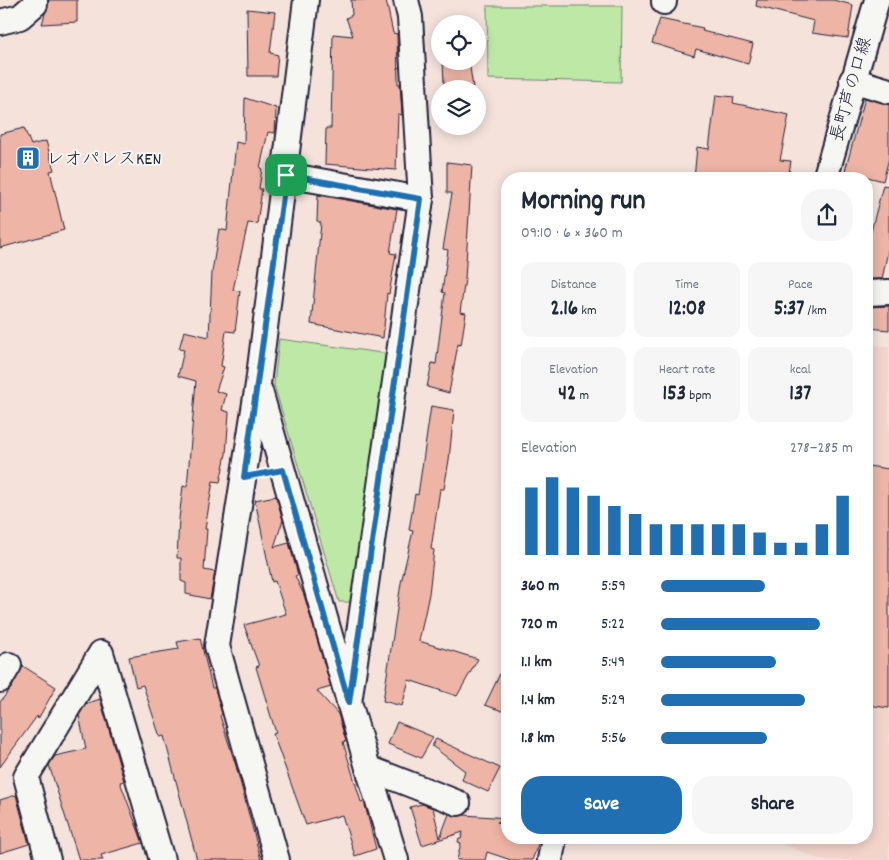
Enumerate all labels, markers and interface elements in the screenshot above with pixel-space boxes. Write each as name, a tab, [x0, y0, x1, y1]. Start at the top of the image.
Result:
map controls	[431, 15, 486, 135]
button: locate	[431, 15, 486, 70]
street label: 長町芦の口線	[826, 34, 879, 145]
button: layers	[431, 80, 486, 135]
building icon: レオパレスKEN	[15, 145, 41, 171]
place label: レオパレスKEN	[46, 148, 161, 173]
pin	[265, 154, 307, 196]
icon: arrive	[272, 161, 300, 189]
text: Morning run	[521, 183, 645, 223]
button: share	[801, 189, 853, 241]
text: 09:10 · 6 × 360 m	[521, 222, 623, 245]
text: Distance	[551, 275, 597, 295]
text: Time	[675, 275, 699, 295]
text: Pace	[788, 275, 813, 295]
text: 2.16	[551, 295, 578, 325]
text: 12:08	[668, 295, 706, 325]
text: 5:37	[774, 295, 804, 325]
text: km	[578, 301, 597, 321]
text: /km	[804, 301, 827, 321]
text: Elevation	[549, 360, 598, 380]
text: Heart rate	[659, 360, 715, 380]
text: kcal	[790, 360, 811, 380]
text: 42	[558, 380, 576, 410]
text: 153	[662, 380, 686, 410]
text: 137	[789, 380, 811, 410]
text: m	[576, 386, 589, 406]
text: bpm	[686, 386, 711, 406]
text: Elevation	[521, 437, 577, 460]
text: 278–285 m	[790, 437, 853, 460]
text: 360 m	[521, 575, 559, 598]
text: 5:59	[601, 575, 626, 598]
text: 720 m	[521, 613, 558, 636]
text: 5:22	[601, 613, 625, 636]
text: 1.1 km	[521, 651, 552, 674]
text: 5:49	[601, 651, 625, 674]
text: 1.4 km	[521, 689, 555, 712]
text: 5:29	[601, 689, 625, 712]
text: 1.8 km	[521, 727, 555, 750]
text: 5:56	[601, 727, 626, 750]
button: Save	[521, 776, 682, 834]
button: Share	[692, 776, 853, 834]

